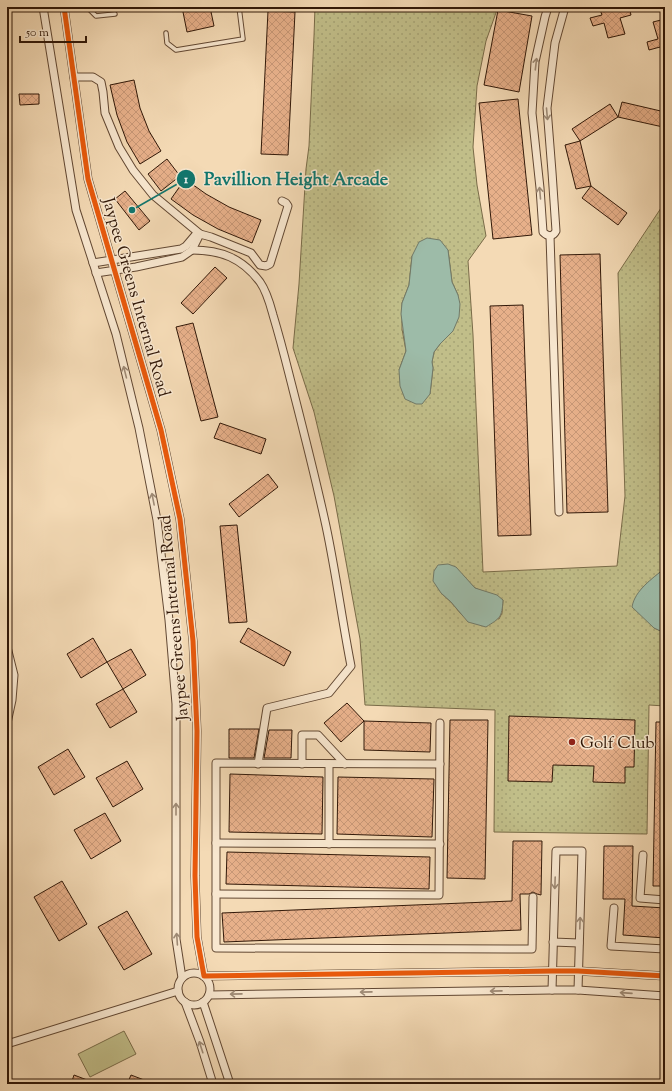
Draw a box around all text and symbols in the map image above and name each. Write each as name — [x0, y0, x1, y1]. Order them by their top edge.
scale bar — [20, 18, 86, 44]
text: 50 m — [25, 24, 49, 42]
one-way arrow — [532, 58, 539, 71]
one-way arrow — [544, 107, 551, 120]
callout: Pavillion Height Arcade — [176, 164, 396, 194]
text: Pavillion Height Arcade — [204, 168, 389, 194]
text: 1 — [183, 171, 189, 189]
one-way arrow — [537, 187, 544, 200]
street label: Jaypee Greens Internal Road — [95, 194, 175, 400]
one-way arrow — [121, 366, 128, 379]
one-way arrow — [148, 493, 156, 506]
street label: Jaypee Greens Internal Road — [154, 514, 196, 723]
place label: Golf Club — [580, 732, 655, 756]
marker: Golf Club — [567, 737, 577, 747]
one-way arrow — [172, 803, 180, 816]
one-way arrow — [551, 876, 558, 889]
one-way arrow — [576, 917, 584, 930]
one-way arrow — [173, 933, 180, 946]
one-way arrow — [490, 987, 503, 995]
one-way arrow — [360, 989, 373, 996]
one-way arrow — [230, 990, 243, 998]
one-way arrow — [620, 990, 633, 997]
one-way arrow — [197, 1040, 204, 1053]

